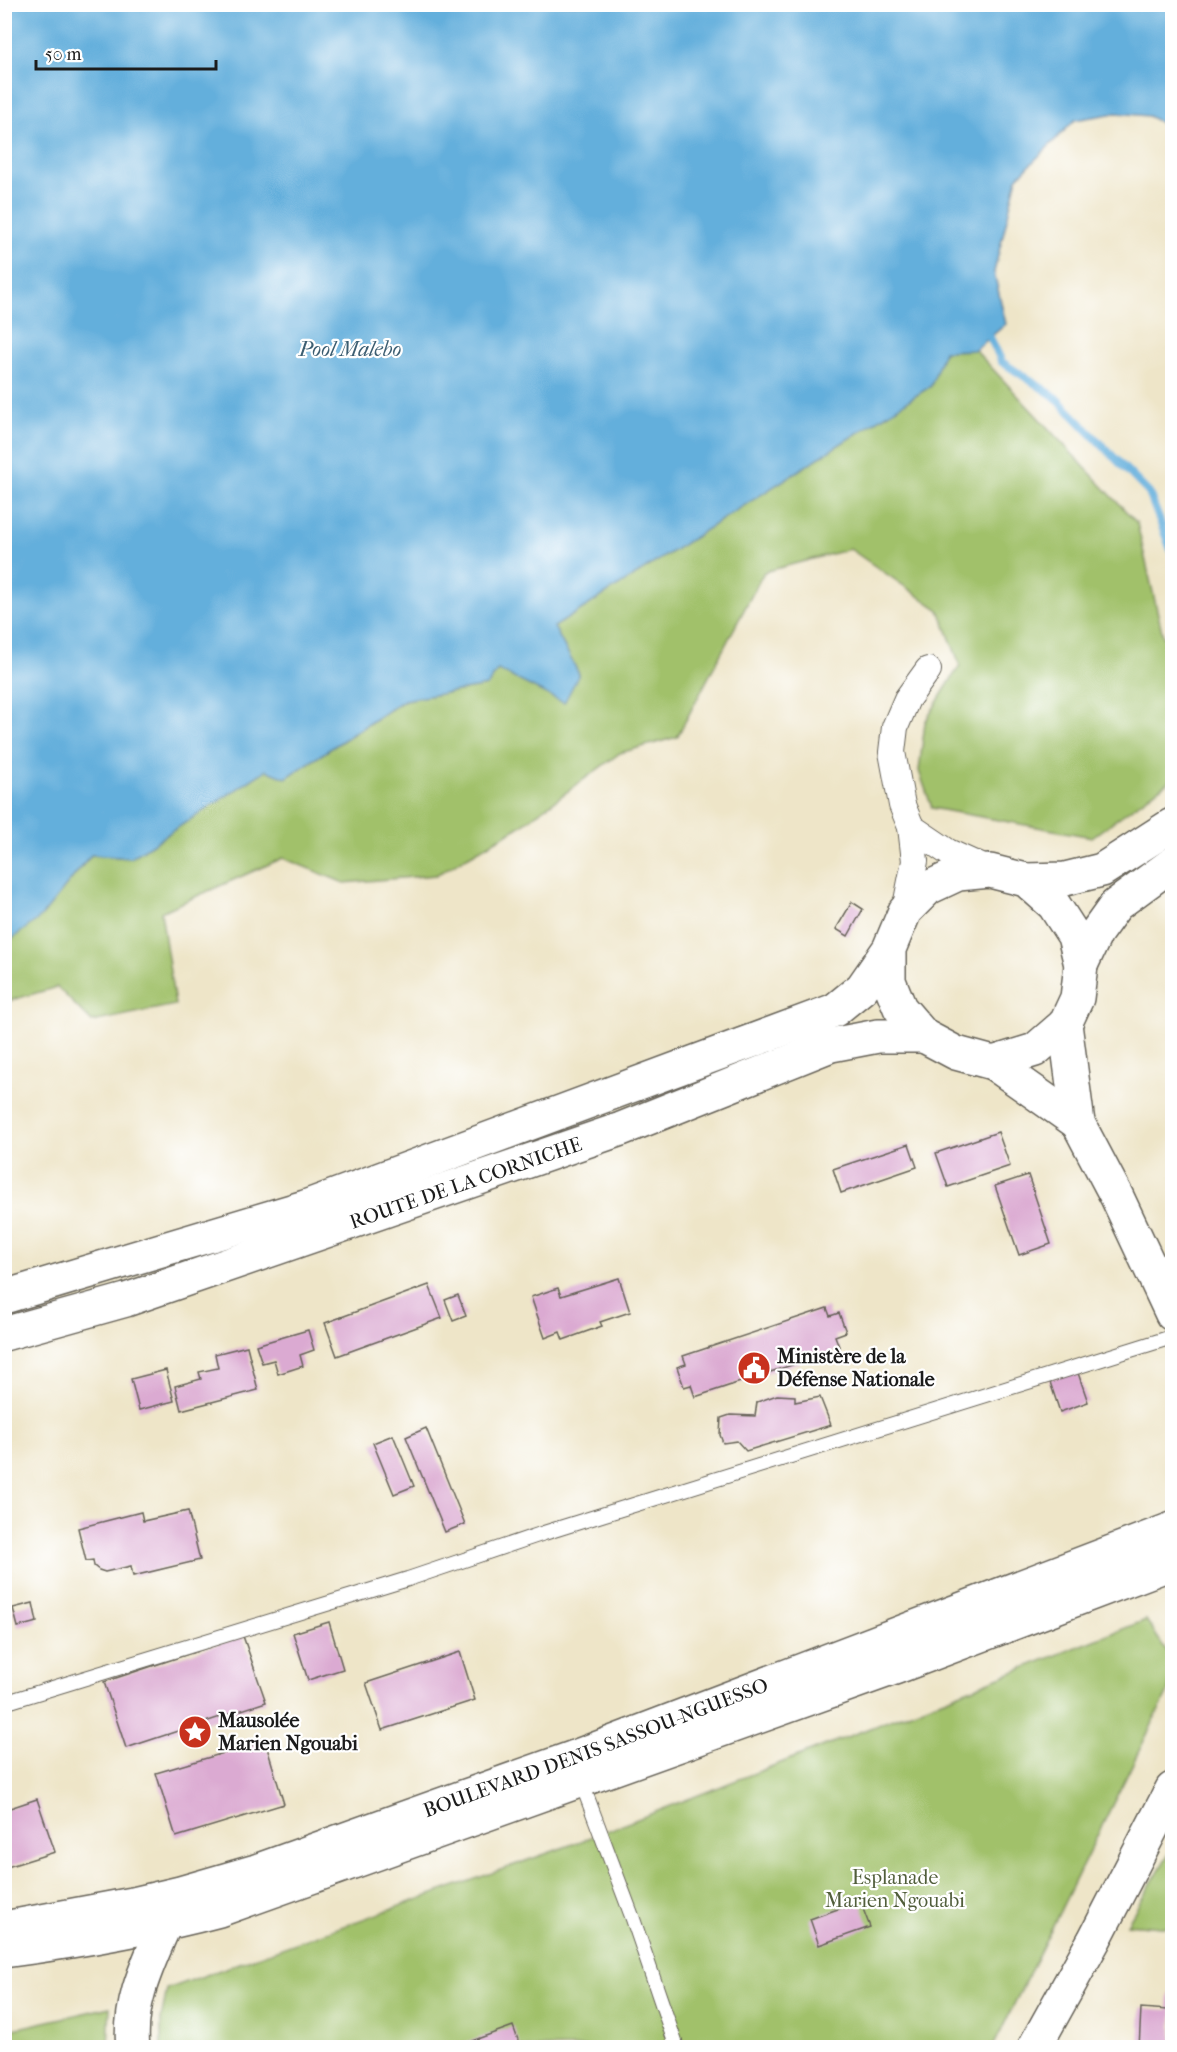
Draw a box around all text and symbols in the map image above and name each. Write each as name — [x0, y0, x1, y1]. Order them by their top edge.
scale bar — [36, 33, 216, 71]
text: 50 m — [45, 44, 82, 65]
water label: Pool Malebo — [298, 337, 401, 361]
street label: ROUTE DE LA CORNICHE — [347, 1132, 585, 1233]
place label: Ministère de la Défense Nationale — [776, 1345, 935, 1391]
public building icon: Ministère de la Défense Nationale — [736, 1350, 772, 1386]
street label: BOULEVARD DENIS SASSOU-NGUESSO — [420, 1673, 771, 1822]
place label: Mausolée Marien Ngouabi — [217, 1709, 359, 1755]
place icon: Mausolée Marien Ngouabi — [177, 1714, 213, 1750]
park label: Esplanade Marien Ngouabi — [825, 1866, 965, 1912]

